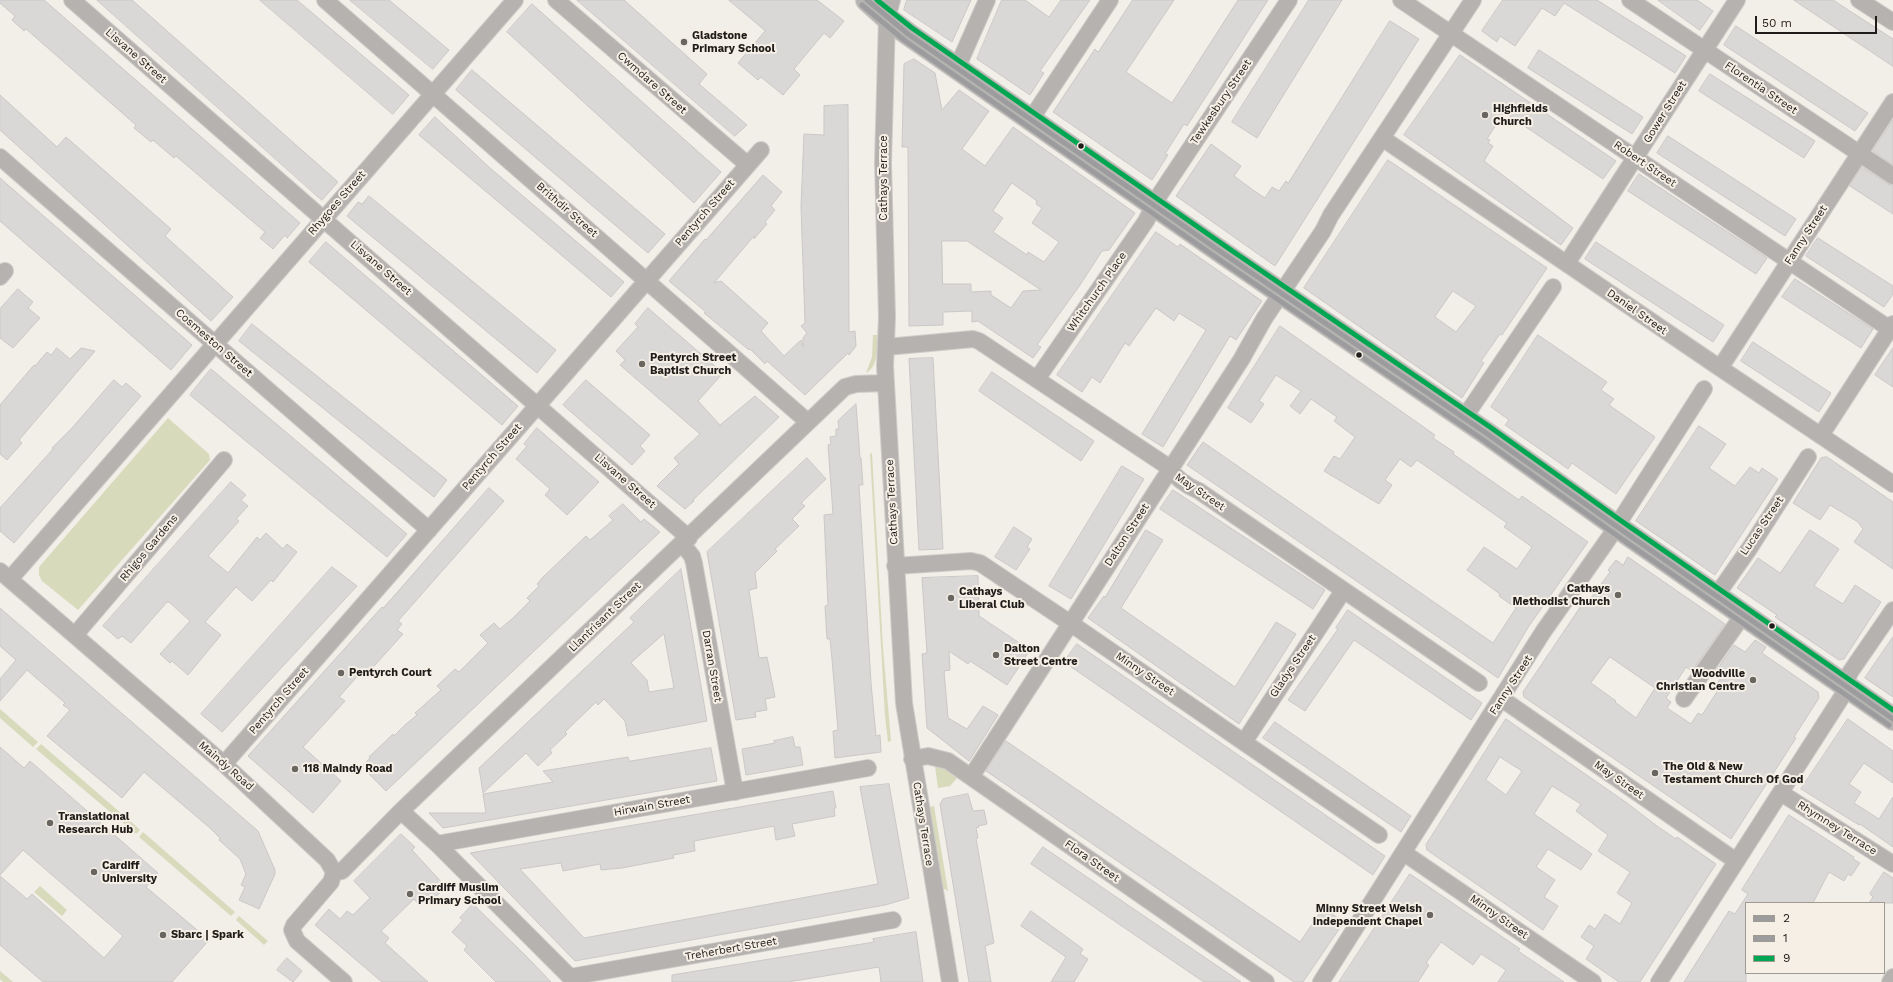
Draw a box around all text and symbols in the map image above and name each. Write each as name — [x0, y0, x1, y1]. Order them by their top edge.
scale bar — [1757, 8, 1879, 34]
text: 50 m — [1762, 16, 1792, 30]
street label: Lisvane Street — [103, 26, 169, 86]
place label: Gladstone Primary School — [692, 29, 775, 55]
marker: Gladstone Primary School — [679, 37, 689, 47]
street label: Cwmdare Street — [615, 49, 689, 117]
street label: Tewkesbury Street — [1188, 57, 1254, 147]
street label: Florentia Street — [1722, 59, 1800, 117]
street label: Gower Street — [1641, 78, 1689, 146]
place label: Highfields Church — [1493, 102, 1548, 128]
marker: Highfields Church — [1480, 110, 1490, 120]
street label: Cathays Terrace — [877, 135, 891, 221]
street label: Robert Street — [1611, 138, 1679, 190]
unlabelled marker — [1076, 141, 1086, 151]
street label: Rhygoes Street — [305, 168, 369, 238]
street label: Pentyrch Street — [672, 177, 738, 249]
street label: Brithdir Street — [534, 180, 600, 240]
street label: Fanny Street — [1782, 203, 1830, 267]
street label: Lisvane Street — [348, 238, 414, 298]
street label: Whitchurch Place — [1064, 250, 1130, 334]
street label: Daniel Street — [1604, 286, 1670, 338]
street label: Cosmeston Street — [173, 306, 255, 380]
unlabelled marker — [1354, 350, 1364, 360]
place label: Pentyrch Street Baptist Church — [650, 351, 736, 377]
marker: Pentyrch Street Baptist Church — [637, 359, 647, 369]
street label: Pentyrch Street — [459, 421, 525, 493]
street label: Lisvane Street — [592, 451, 658, 511]
street label: Cathays Terrace — [883, 459, 901, 545]
street label: May Street — [1172, 470, 1228, 514]
street label: Lucas Street — [1737, 494, 1787, 558]
street label: Dalton Street — [1102, 501, 1152, 569]
street label: Rhigos Gardens — [117, 512, 181, 584]
street label: Llantrisant Street — [566, 579, 644, 655]
place label: Cathays Methodist Church — [1513, 582, 1610, 608]
place label: Cathays Liberal Club — [959, 585, 1025, 611]
marker: Cathays Methodist Church — [1613, 590, 1623, 600]
marker: Cathays Liberal Club — [946, 593, 956, 603]
unlabelled marker — [1767, 621, 1777, 631]
street label: Darran Street — [699, 629, 725, 703]
street label: Gladys Street — [1267, 632, 1319, 700]
place label: Dalton Street Centre — [1004, 642, 1078, 668]
street label: Minny Street — [1113, 649, 1177, 699]
marker: Dalton Street Centre — [991, 650, 1001, 660]
street label: Fanny Street — [1487, 653, 1535, 717]
street label: Pentyrch Street — [246, 665, 312, 737]
place label: Pentyrch Court — [349, 666, 431, 680]
place label: Woodville Christian Centre — [1656, 667, 1745, 693]
marker: Pentyrch Court — [336, 668, 346, 678]
marker: Woodville Christian Centre — [1748, 675, 1758, 685]
street label: Maindy Road — [196, 739, 256, 793]
street label: May Street — [1592, 758, 1646, 802]
place label: The Old & New Testament Church Of God — [1663, 760, 1803, 786]
place label: 118 Maindy Road — [303, 762, 392, 776]
marker: 118 Maindy Road — [290, 764, 300, 774]
marker: The Old & New Testament Church Of God — [1650, 768, 1660, 778]
street label: Cathays Terrace — [910, 781, 936, 867]
street label: Hirwain Street — [613, 793, 691, 819]
street label: Rhymney Terrace — [1795, 798, 1879, 858]
place label: Translational Research Hub — [58, 810, 133, 836]
marker: Translational Research Hub — [45, 818, 55, 828]
street label: Flora Street — [1062, 837, 1122, 885]
place label: Cardiff University — [102, 859, 157, 885]
marker: Cardiff University — [89, 867, 99, 877]
place label: Cardiff Muslim Primary School — [418, 881, 501, 907]
marker: Cardiff Muslim Primary School — [405, 889, 415, 899]
street label: Minny Street — [1467, 892, 1531, 942]
place label: Minny Street Welsh Independent Chapel — [1313, 902, 1422, 928]
legend — [1745, 902, 1885, 974]
marker: Minny Street Welsh Independent Chapel — [1425, 910, 1435, 920]
text: 2 — [1783, 911, 1790, 925]
place label: Sbarc | Spark — [171, 928, 244, 942]
marker: Sbarc | Spark — [158, 930, 168, 940]
text: 1 — [1783, 931, 1788, 945]
street label: Treherbert Street — [684, 934, 778, 964]
text: 9 — [1783, 951, 1790, 965]

